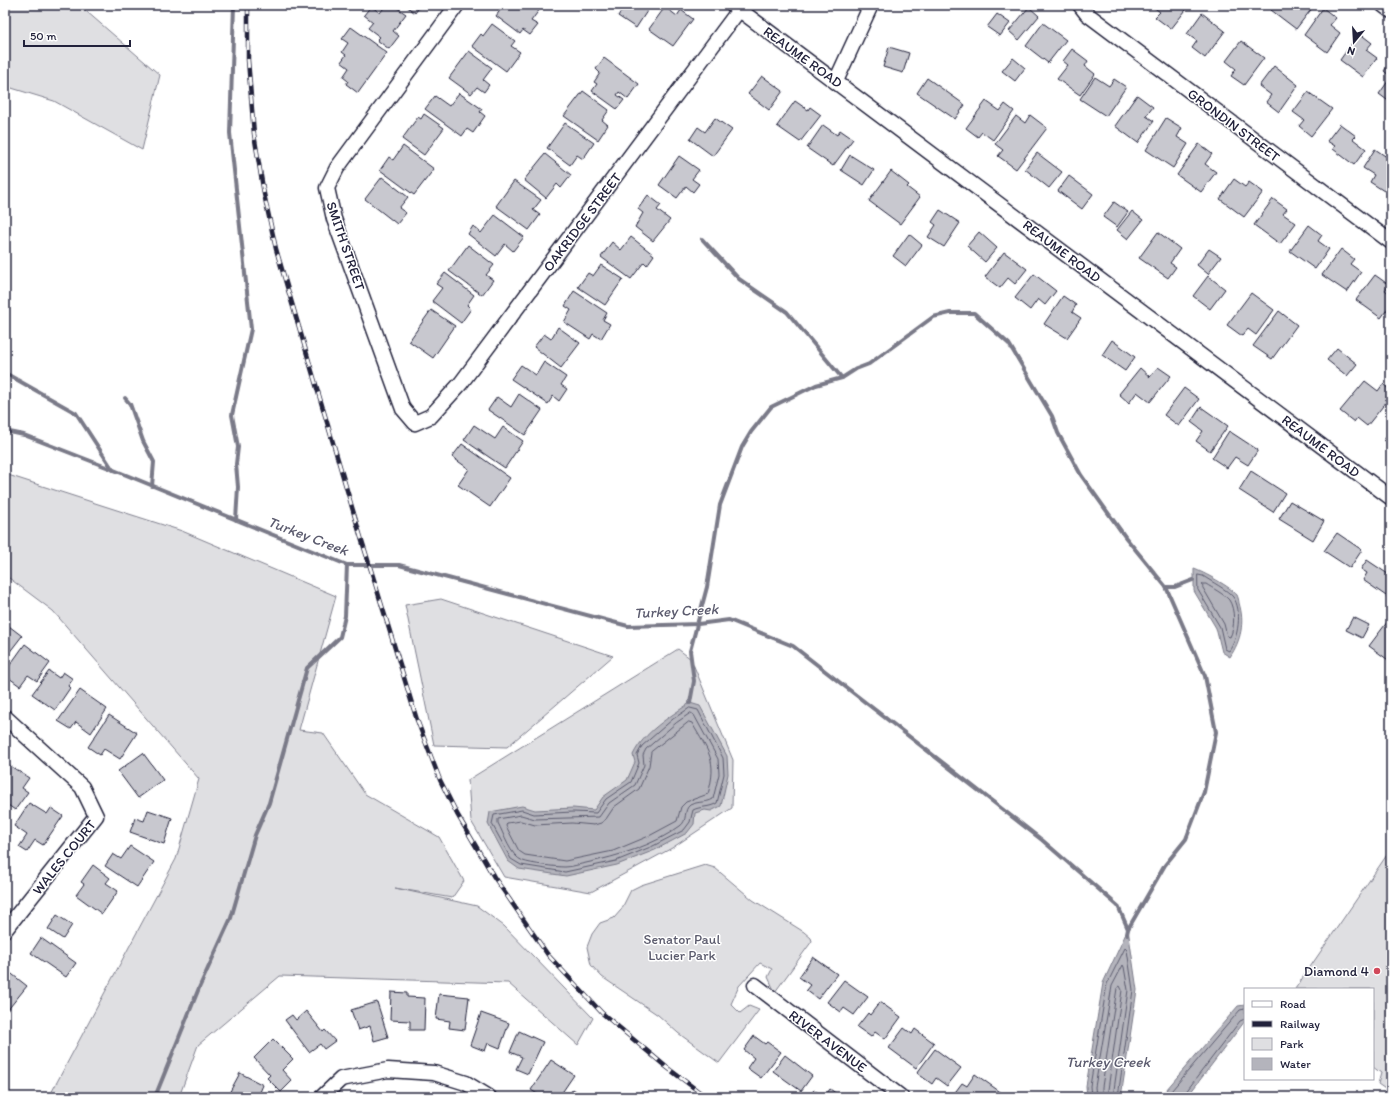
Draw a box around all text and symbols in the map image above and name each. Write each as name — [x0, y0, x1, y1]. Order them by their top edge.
scale bar — [24, 22, 130, 48]
north arrow — [1334, 22, 1374, 62]
street label: REAUME ROAD — [760, 23, 846, 92]
text: 50 m — [30, 29, 56, 43]
text: N — [1346, 44, 1357, 58]
street label: GRONDIN STREET — [1184, 85, 1283, 166]
street label: OAKRIDGE STREET — [540, 169, 625, 275]
street label: SMITH STREET — [322, 200, 369, 293]
street label: REAUME ROAD — [1019, 216, 1104, 286]
street label: REAUME ROAD — [1278, 411, 1363, 481]
water label: Turkey Creek — [265, 512, 352, 560]
water label: Turkey Creek — [633, 600, 720, 622]
street label: WALES COURT — [29, 816, 100, 898]
park label: Senator Paul Lucier Park — [644, 931, 720, 964]
place label: Diamond 4 — [1304, 963, 1370, 980]
marker: Diamond 4 — [1372, 966, 1382, 976]
legend — [1244, 988, 1374, 1080]
text: Road — [1280, 997, 1306, 1011]
street label: RIVER AVENUE — [785, 1007, 870, 1076]
text: Railway — [1280, 1017, 1320, 1031]
text: Park — [1280, 1037, 1304, 1051]
water label: Turkey Creek — [1066, 1053, 1152, 1071]
text: Water — [1280, 1057, 1311, 1071]

